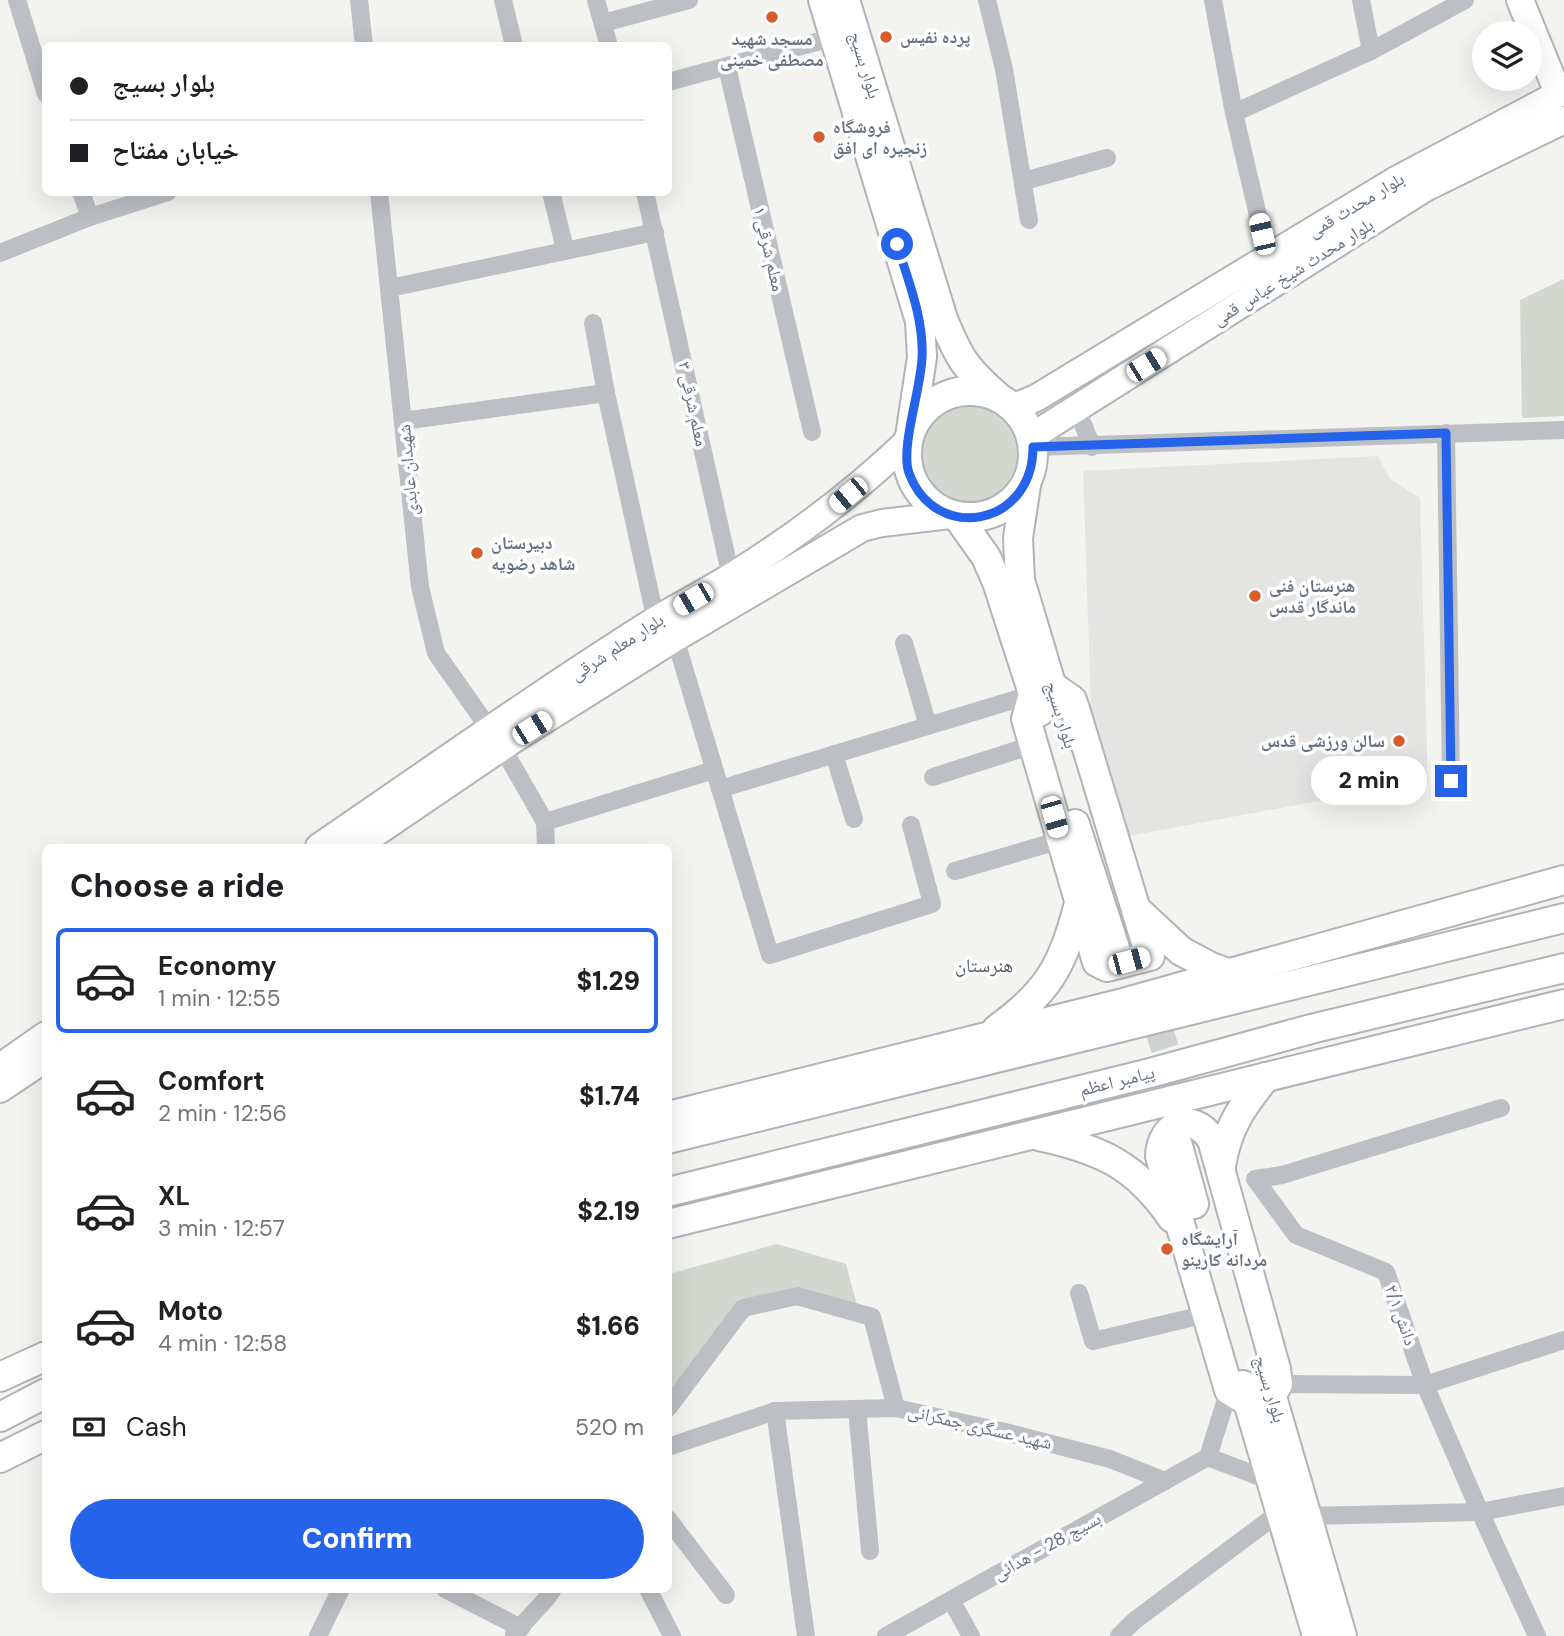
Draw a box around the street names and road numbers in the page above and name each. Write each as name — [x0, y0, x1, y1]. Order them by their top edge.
street label: بلوار بسیج — [843, 28, 887, 102]
street label: بلوار محدث قمی — [1303, 167, 1409, 243]
street label: معلم شرقی ۱ — [748, 204, 790, 294]
street label: بلوار محدث شیخ عباس قمی — [1208, 213, 1378, 331]
street label: معلم شرقی ۳ — [672, 359, 714, 449]
street label: شهیدان عابدی — [392, 423, 424, 517]
street label: بلوار معلم شرقی — [566, 608, 669, 686]
street label: بلوار بسیج — [1039, 678, 1083, 752]
street label: پیامبر اعظم — [1077, 1060, 1157, 1102]
street label: دانش ۲/۱ — [1379, 1281, 1423, 1349]
street label: بلوار بسیج — [1248, 1352, 1292, 1426]
street label: شهید عسگری جمکرانی — [906, 1399, 1054, 1455]
street label: بسیج 28 - هدائی — [989, 1506, 1105, 1586]

